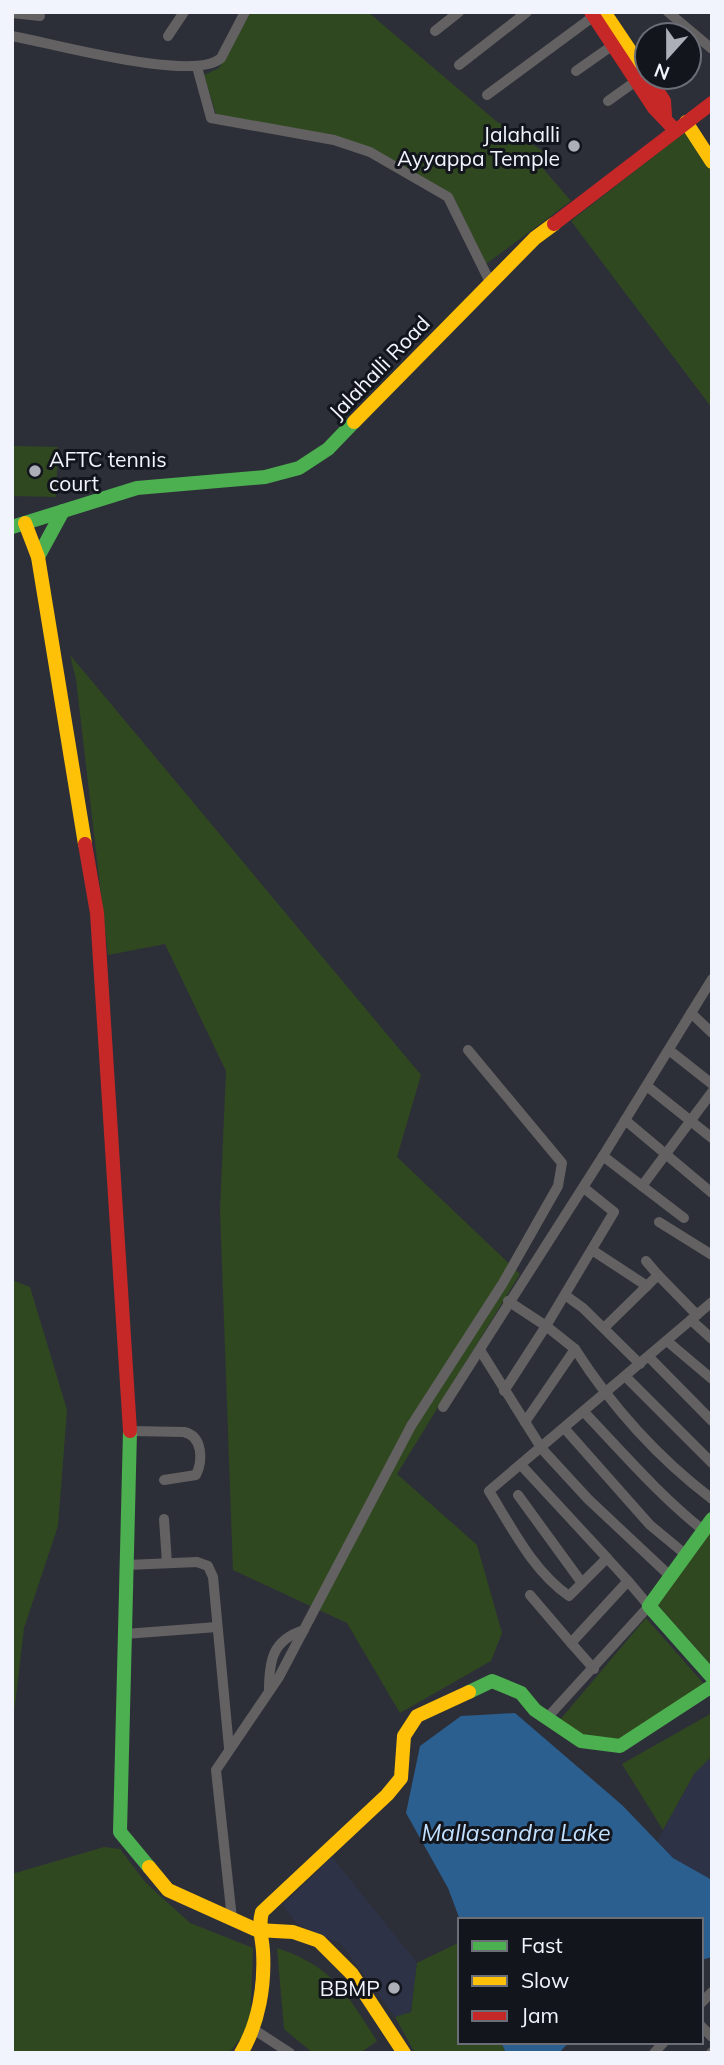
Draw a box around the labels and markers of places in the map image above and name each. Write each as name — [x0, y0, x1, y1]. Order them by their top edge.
place label: Jalahalli Ayyappa Temple — [397, 121, 560, 171]
marker: Jalahalli Ayyappa Temple — [566, 138, 582, 154]
place label: AFTC tennis court — [49, 446, 167, 496]
marker: AFTC tennis court — [27, 463, 43, 479]
place label: BBMP — [320, 1975, 380, 2001]
marker: BBMP — [386, 1980, 402, 1996]

